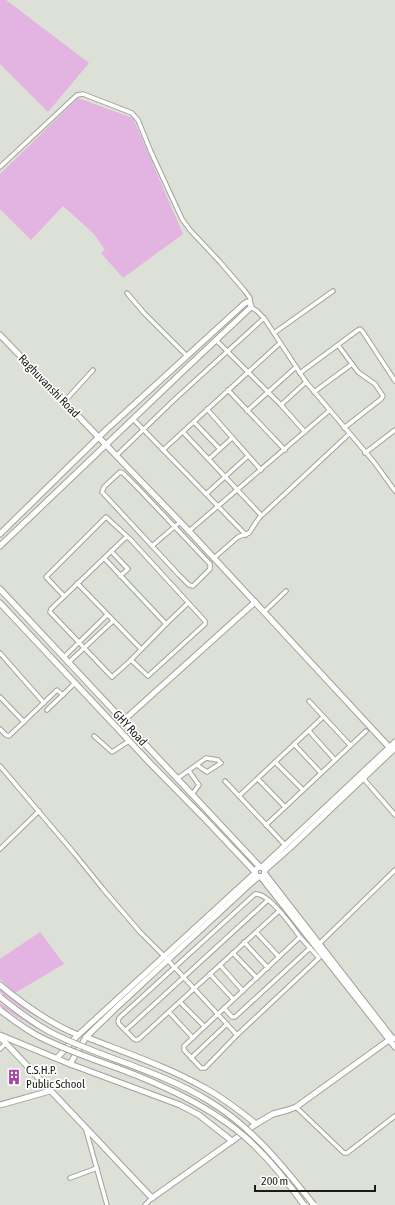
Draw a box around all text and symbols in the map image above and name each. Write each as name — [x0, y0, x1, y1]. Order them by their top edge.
street label: Raghuvanshi Road — [15, 352, 83, 420]
street label: GHY Road — [110, 707, 150, 749]
place label: C.S.H.P. Public School — [26, 1063, 86, 1091]
building icon: C.S.H.P. Public School — [5, 1068, 23, 1086]
scale bar — [255, 1167, 375, 1193]
text: 200 m — [261, 1174, 288, 1188]

